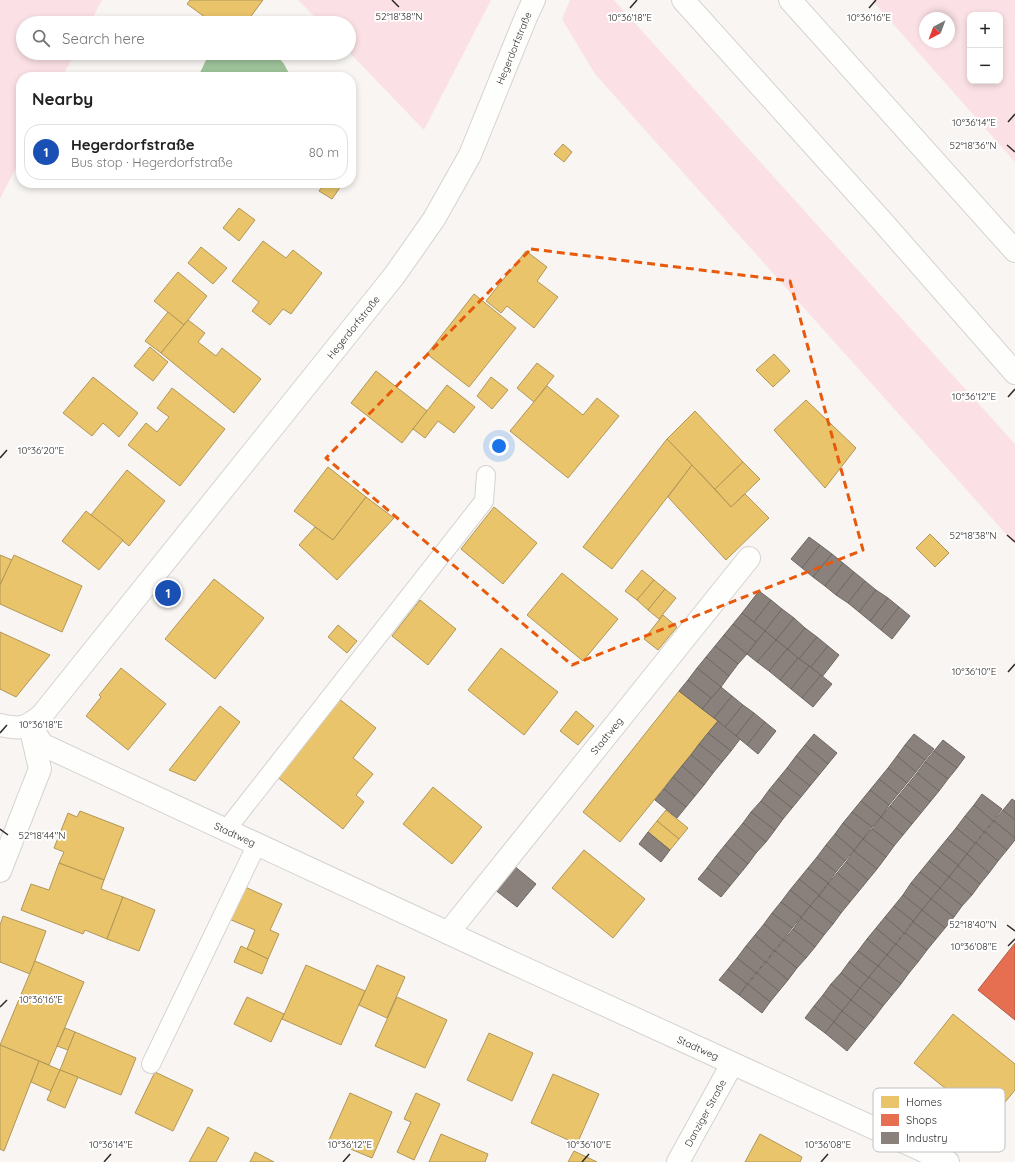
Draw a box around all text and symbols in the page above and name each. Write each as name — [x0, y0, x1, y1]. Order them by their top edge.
street label: Hegerdorfstraße — [493, 9, 534, 86]
text: 52°18'38"N — [375, 10, 423, 23]
text: 10°36'18"E — [608, 11, 652, 24]
text: 10°36'16"E — [847, 11, 891, 24]
north arrow — [919, 12, 955, 48]
map controls — [967, 12, 1003, 84]
button: + — [967, 12, 1003, 48]
search box — [16, 16, 356, 60]
icon: search — [30, 27, 52, 49]
text: Search here — [62, 29, 145, 48]
button: − — [967, 48, 1003, 84]
text: Nearby — [32, 88, 93, 109]
text: 10°36'14"E — [952, 116, 996, 129]
text: Hegerdorfstraße — [71, 135, 195, 154]
text: 52°18'36"N — [949, 139, 997, 152]
text: 1 — [43, 144, 49, 160]
text: 80 m — [309, 144, 339, 160]
text: Bus stop · Hegerdorfstraße — [71, 154, 233, 170]
street label: Hegerdorfstraße — [324, 293, 383, 361]
text: 10°36'12"E — [952, 390, 996, 403]
your location — [489, 436, 509, 456]
text: 10°36'20"E — [18, 444, 65, 457]
text: 52°18'38"N — [949, 529, 997, 542]
pin: 1 — [155, 578, 181, 608]
text: 10°36'10"E — [952, 665, 997, 678]
street label: Stadtweg — [587, 714, 625, 757]
text: 10°36'18"E — [19, 718, 63, 731]
street label: Stadtweg — [212, 819, 258, 849]
text: 52°18'44"N — [19, 829, 66, 842]
text: 52°18'40"N — [949, 918, 997, 931]
text: 10°36'08"E — [951, 940, 998, 953]
text: 10°36'16"E — [19, 993, 63, 1006]
street label: Stadtweg — [675, 1032, 721, 1063]
street label: Danziger Straße — [681, 1077, 729, 1149]
legend — [873, 1088, 1005, 1152]
text: Homes — [906, 1095, 942, 1109]
text: Shops — [906, 1113, 937, 1127]
text: Industry — [906, 1131, 948, 1145]
text: 10°36'14"E — [89, 1138, 133, 1151]
text: 10°36'12"E — [328, 1138, 372, 1151]
text: 10°36'10"E — [567, 1138, 612, 1151]
text: 10°36'08"E — [805, 1138, 852, 1151]

